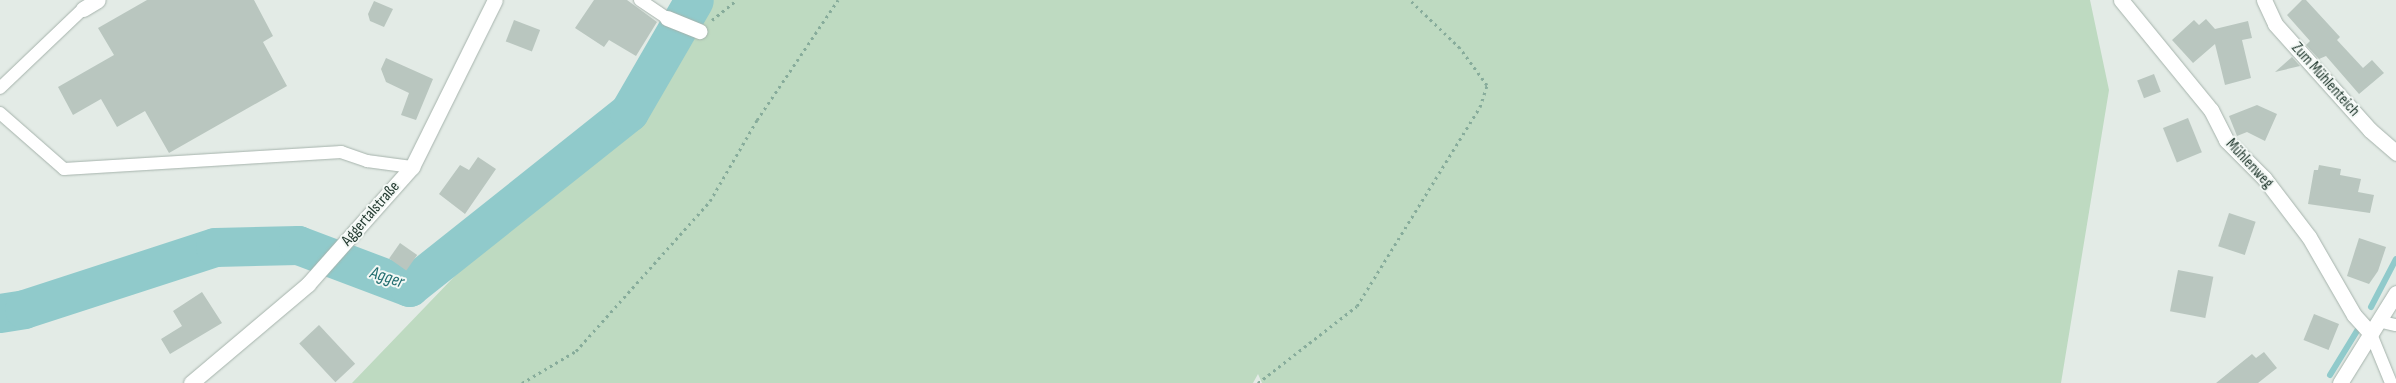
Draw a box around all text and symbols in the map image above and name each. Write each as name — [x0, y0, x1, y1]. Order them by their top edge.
street label: Zum Mühlenteich — [2287, 39, 2363, 121]
street label: Mühlenweg — [2221, 135, 2277, 193]
street label: Aggertalstraße — [338, 178, 404, 250]
water label: Agger — [367, 262, 407, 294]

